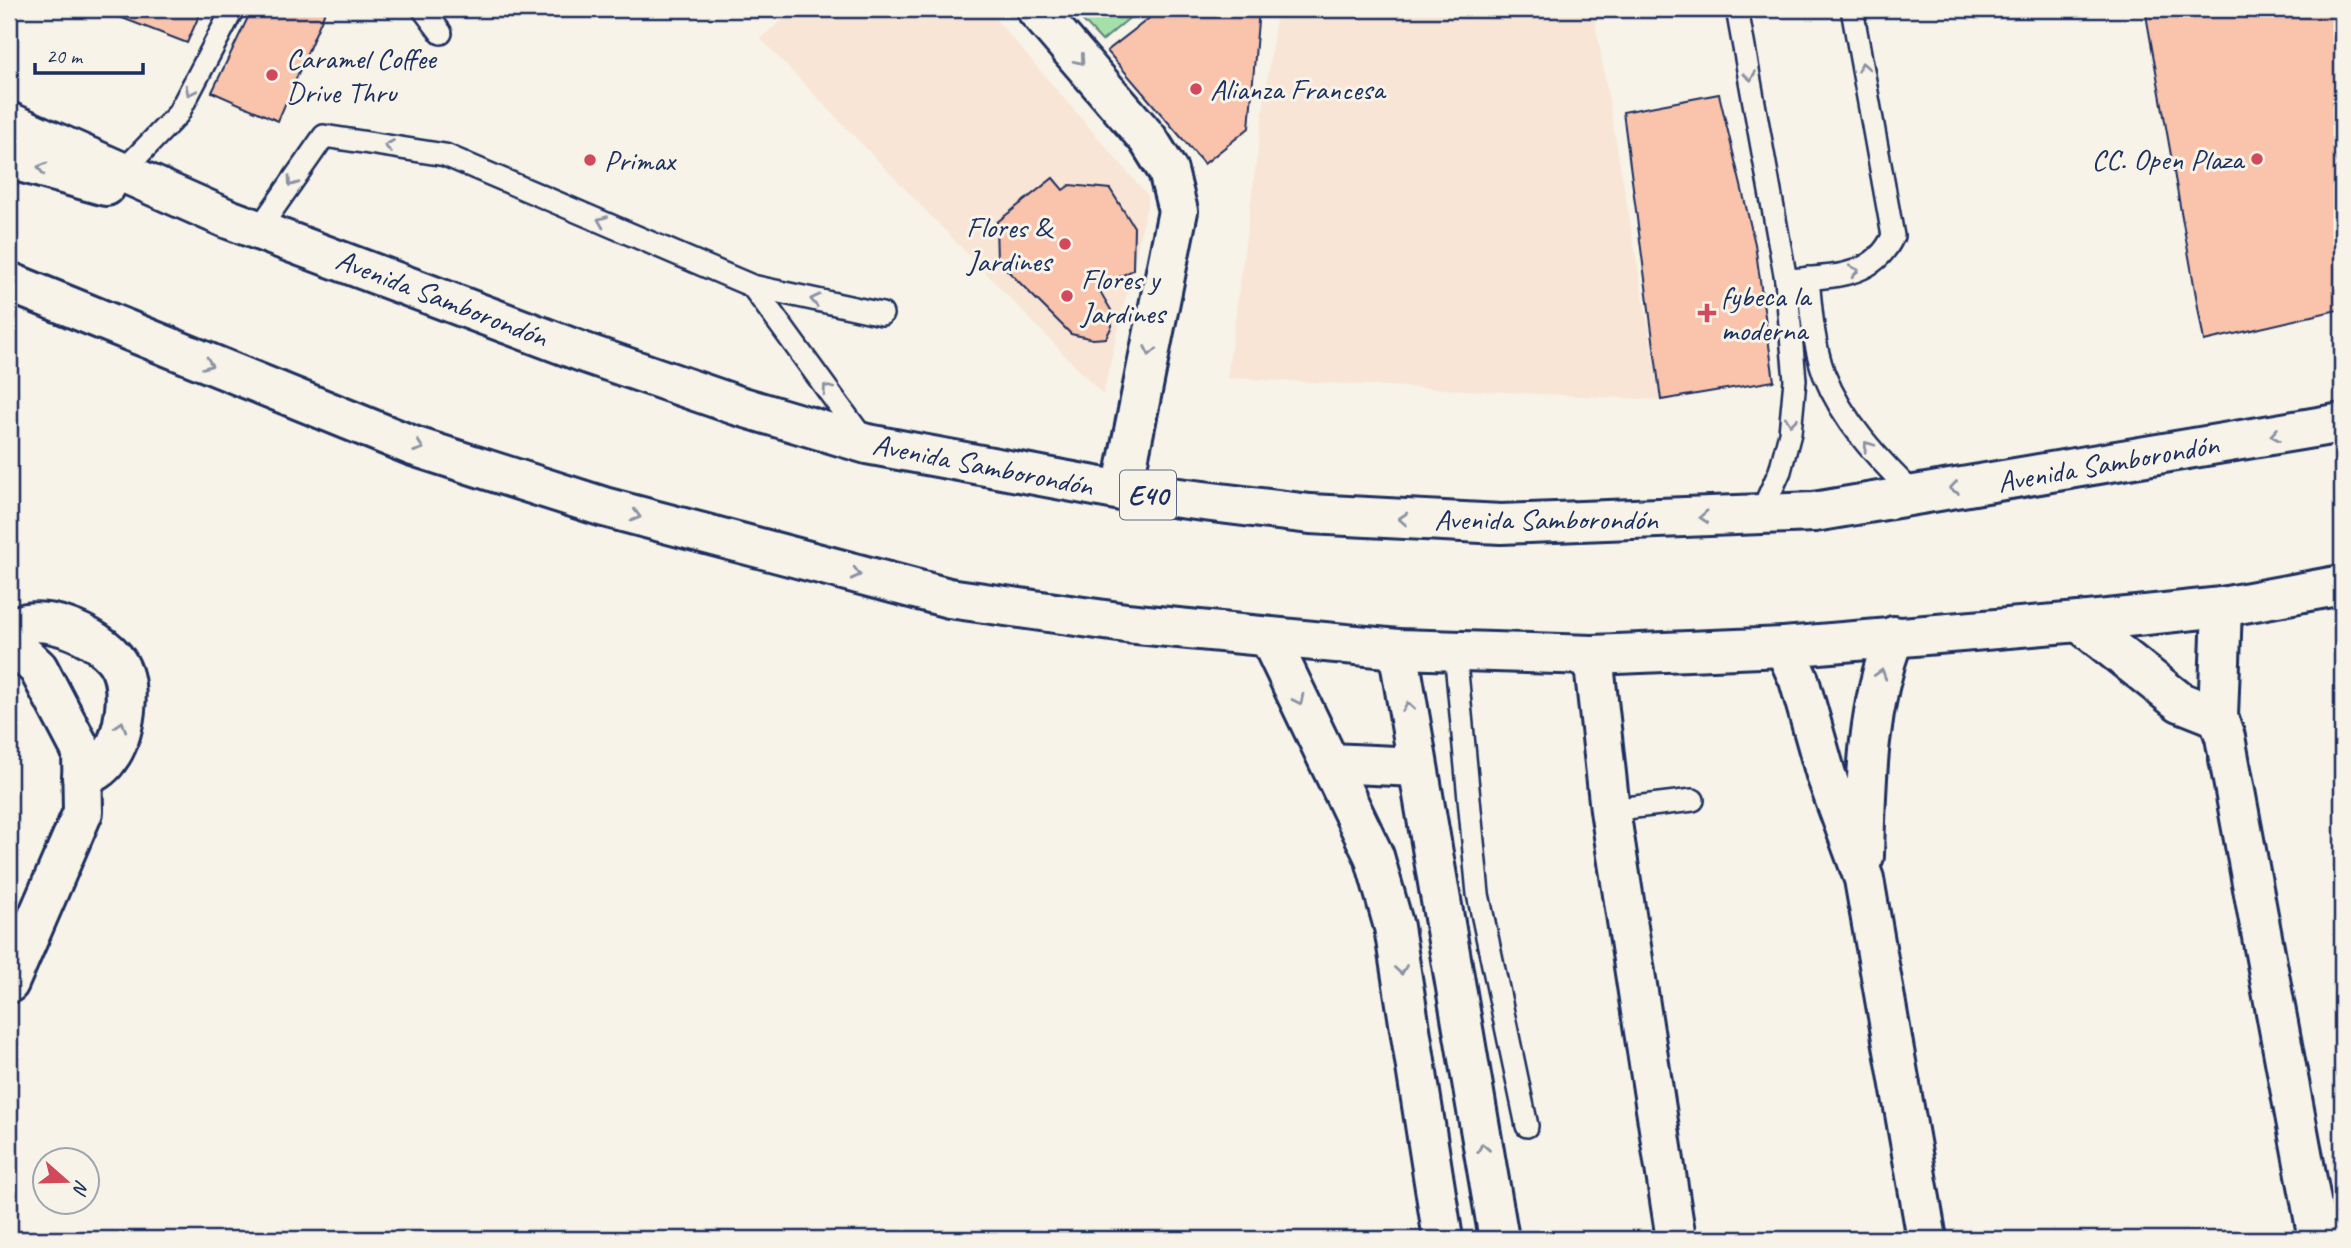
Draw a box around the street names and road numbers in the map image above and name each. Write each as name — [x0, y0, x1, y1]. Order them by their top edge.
street label: Avenida Samborondón — [331, 240, 555, 356]
street label: Avenida Samborondón — [870, 425, 1098, 505]
street label: Avenida Samborondón — [1995, 425, 2223, 501]
road number: E40 — [1120, 470, 1176, 520]
street label: Avenida Samborondón — [1434, 500, 1659, 538]

